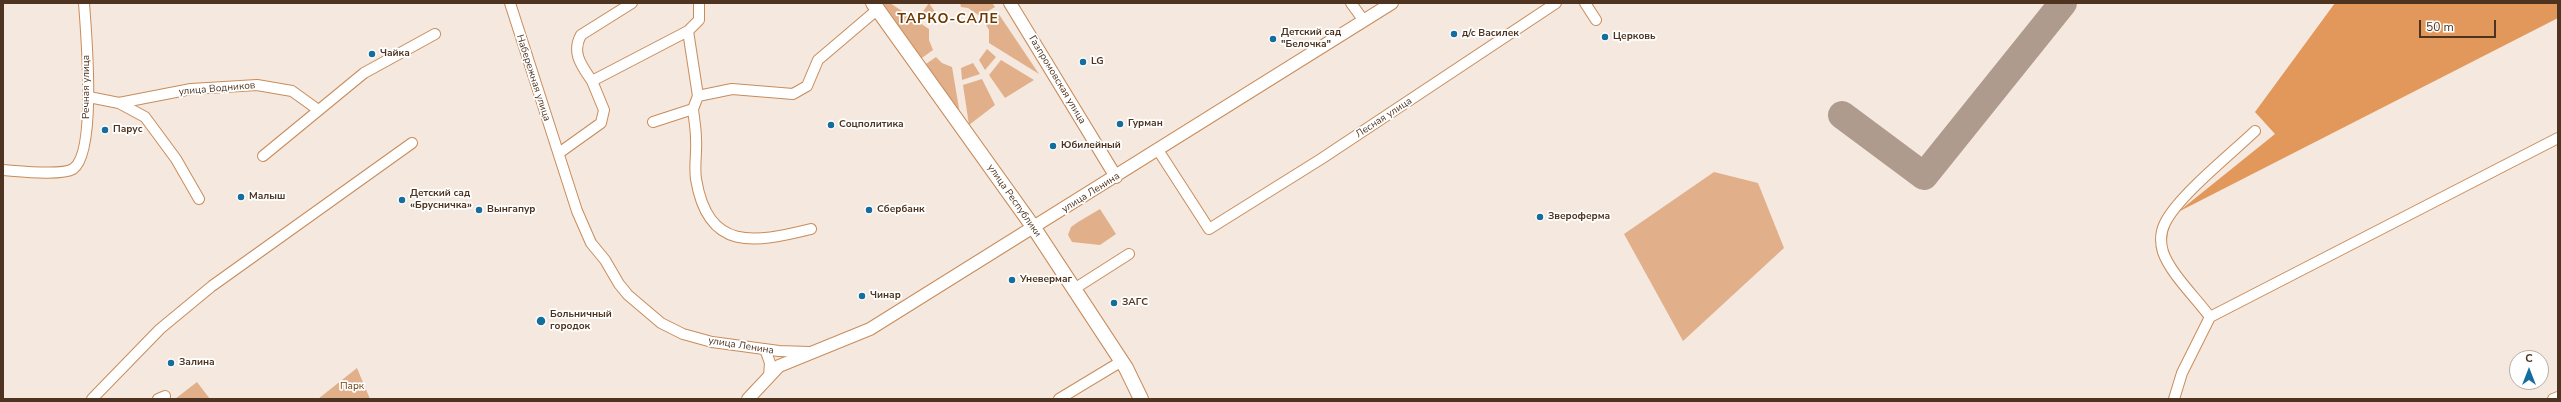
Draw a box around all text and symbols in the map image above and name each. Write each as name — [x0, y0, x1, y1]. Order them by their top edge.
district label: ТАРКО-САЛЕ — [897, 12, 999, 28]
scale bar — [2421, 12, 2498, 38]
text: 50 m — [2426, 19, 2454, 35]
place label: Детский сад "Белочка" — [1281, 27, 1341, 50]
place label: д/с Василек — [1462, 28, 1519, 40]
marker: д/с Василек — [1449, 29, 1459, 39]
place label: Церковь — [1613, 31, 1656, 43]
marker: Церковь — [1600, 32, 1610, 42]
street label: Набережная улица — [513, 33, 553, 123]
street label: Газпромовская улица — [1026, 34, 1088, 126]
marker: Детский сад "Белочка" — [1268, 34, 1278, 44]
place label: Чайка — [380, 48, 410, 60]
marker: Чайка — [367, 49, 377, 59]
street label: Речная улица — [81, 55, 93, 119]
place label: LG — [1091, 56, 1104, 68]
marker: LG — [1078, 57, 1088, 67]
street label: улица Водников — [178, 80, 256, 98]
street label: Лесная улица — [1354, 95, 1414, 141]
place label: Гурман — [1128, 118, 1163, 130]
place label: Соцполитика — [839, 119, 904, 131]
marker: Гурман — [1115, 119, 1125, 129]
marker: Соцполитика — [826, 120, 836, 130]
place label: Парус — [113, 124, 143, 136]
marker: Парус — [100, 125, 110, 135]
place label: Юбилейный — [1061, 140, 1121, 152]
marker: Юбилейный — [1048, 141, 1058, 151]
street label: улица Республики — [984, 162, 1044, 240]
street label: улица Ленина — [1060, 170, 1122, 216]
place label: Детский сад «Брусничка» — [410, 188, 472, 212]
place label: Малыш — [249, 191, 285, 203]
marker: Малыш — [236, 192, 246, 202]
marker: Детский сад «Брусничка» — [397, 195, 407, 205]
place label: Вынгапур — [487, 204, 535, 216]
place label: Сбербанк — [877, 204, 925, 216]
marker: Вынгапур — [474, 205, 484, 215]
marker: Сбербанк — [864, 205, 874, 215]
place label: Звероферма — [1548, 211, 1610, 223]
marker: Звероферма — [1535, 212, 1545, 222]
place label: Уневермаг — [1020, 274, 1072, 286]
marker: Уневермаг — [1007, 275, 1017, 285]
place label: Чинар — [870, 290, 901, 302]
marker: Чинар — [857, 291, 867, 301]
place label: ЗАГС — [1122, 297, 1148, 309]
marker: ЗАГС — [1109, 298, 1119, 308]
place label: Больничный городок — [550, 309, 612, 332]
marker: Больничный городок — [535, 315, 547, 327]
street label: улица Ленина — [707, 335, 775, 357]
north arrow — [2509, 350, 2549, 390]
text: С — [2525, 351, 2533, 366]
place label: Залина — [179, 357, 215, 369]
marker: Залина — [166, 358, 176, 368]
park label: Парк — [340, 381, 364, 393]

